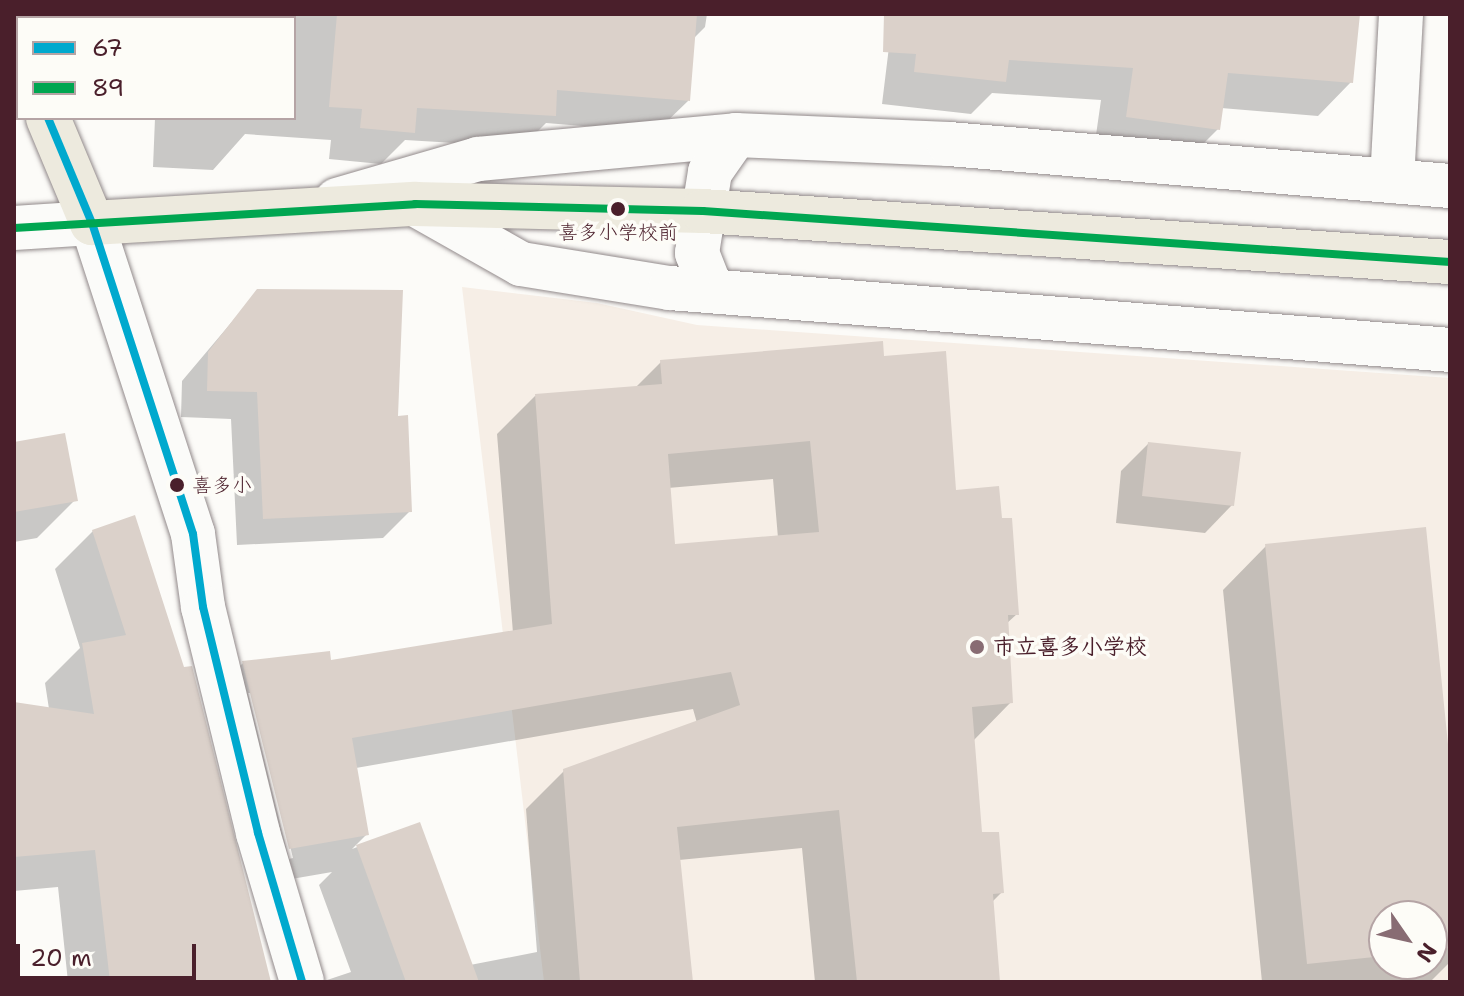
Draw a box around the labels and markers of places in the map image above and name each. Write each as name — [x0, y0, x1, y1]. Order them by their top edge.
marker: 喜多小学校前 — [610, 201, 626, 217]
place label: 喜多小学校前 — [558, 220, 678, 244]
place label: 喜多小 — [192, 473, 252, 497]
marker: 喜多小 — [169, 477, 185, 493]
place label: 市立喜多小学校 — [993, 634, 1147, 660]
marker: 市立喜多小学校 — [968, 638, 986, 656]

